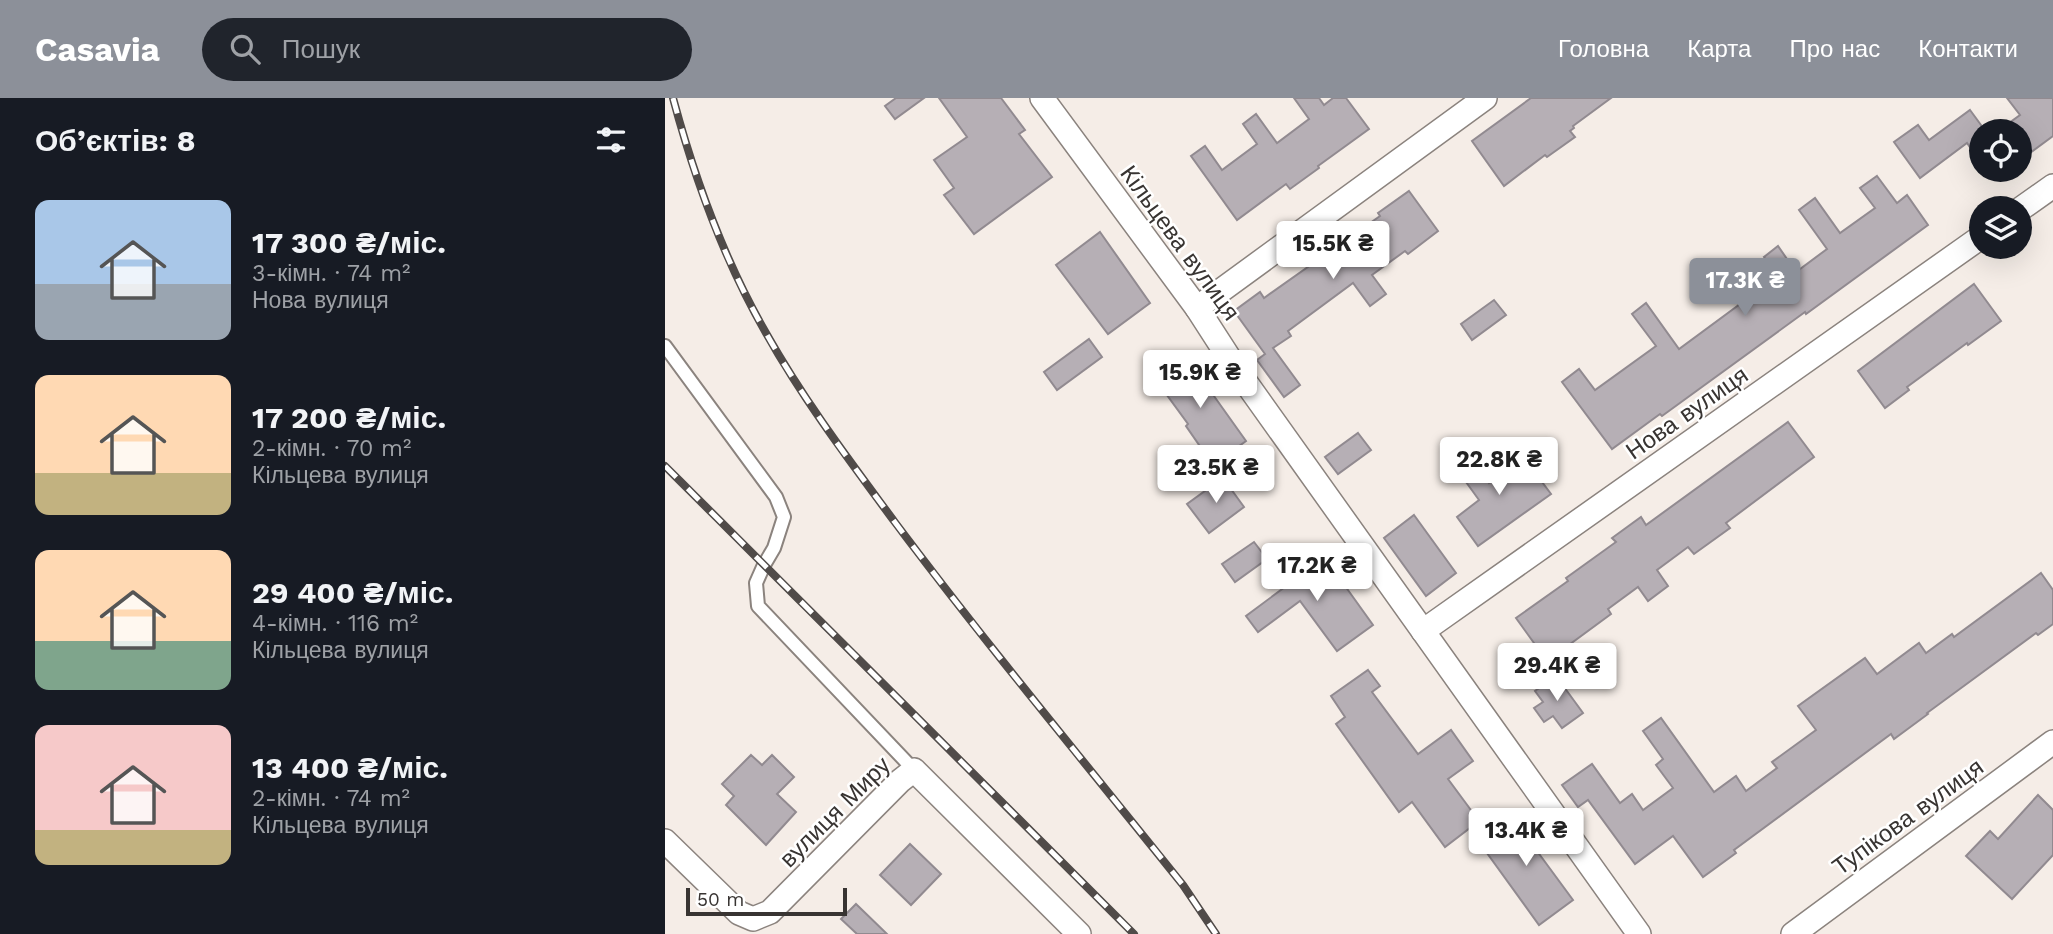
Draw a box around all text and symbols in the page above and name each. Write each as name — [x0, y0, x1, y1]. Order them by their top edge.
search box — [202, 18, 692, 81]
text: Casavia — [35, 30, 160, 69]
icon: search — [226, 30, 264, 68]
text: Пошук — [282, 34, 360, 64]
text: Головна — [1558, 35, 1649, 63]
text: Карта — [1687, 35, 1751, 63]
text: Про нас — [1789, 35, 1880, 63]
text: Контакти — [1918, 35, 2018, 63]
map controls — [1969, 119, 2032, 259]
button: locate — [1969, 119, 2032, 182]
icon: filters — [592, 121, 630, 159]
text: Об’єктів: 8 — [35, 123, 196, 158]
street label: Кільцева вулиця — [1114, 160, 1246, 326]
button: layers — [1969, 196, 2032, 259]
pin: 15.5K ₴ — [1268, 222, 1398, 281]
text: 17 300 ₴/міс. — [252, 225, 446, 260]
icon: home — [91, 228, 175, 312]
text: 15.5K ₴ — [1292, 230, 1374, 257]
pin: 17.3K ₴ — [1680, 258, 1810, 318]
text: 3-кімн. · 74 m² — [252, 260, 410, 287]
text: 17.3K ₴ — [1705, 267, 1785, 294]
text: Нова вулиця — [252, 287, 389, 314]
pin: 15.9K ₴ — [1135, 350, 1265, 410]
text: 15.9K ₴ — [1159, 359, 1241, 386]
street label: Нова вулиця — [1621, 361, 1753, 465]
text: 17 200 ₴/міс. — [252, 400, 446, 435]
icon: home — [91, 403, 175, 487]
text: 2-кімн. · 70 m² — [252, 435, 411, 462]
pin: 22.8K ₴ — [1434, 438, 1564, 497]
pin: 23.5K ₴ — [1151, 446, 1281, 505]
text: 22.8K ₴ — [1456, 446, 1542, 473]
text: 23.5K ₴ — [1173, 454, 1259, 481]
text: Кільцева вулиця — [252, 462, 429, 489]
pin: 17.2K ₴ — [1252, 544, 1382, 603]
text: 17.2K ₴ — [1277, 552, 1357, 579]
text: 29 400 ₴/міс. — [252, 575, 454, 610]
icon: home — [91, 578, 175, 662]
text: 4-кімн. · 116 m² — [252, 610, 418, 637]
text: Кільцева вулиця — [252, 637, 429, 664]
pin: 29.4K ₴ — [1492, 644, 1622, 703]
text: 29.4K ₴ — [1514, 652, 1600, 679]
text: 13 400 ₴/міс. — [252, 750, 448, 785]
street label: вулиця Миру — [774, 751, 896, 873]
icon: home — [91, 753, 175, 837]
street label: Тупікова вулиця — [1827, 753, 1989, 881]
text: 2-кімн. · 74 m² — [252, 785, 410, 812]
pin: 13.4K ₴ — [1461, 808, 1591, 868]
text: Кільцева вулиця — [252, 812, 429, 839]
text: 13.4K ₴ — [1485, 817, 1567, 844]
scale bar — [686, 885, 847, 917]
text: 50 m — [697, 888, 744, 911]

